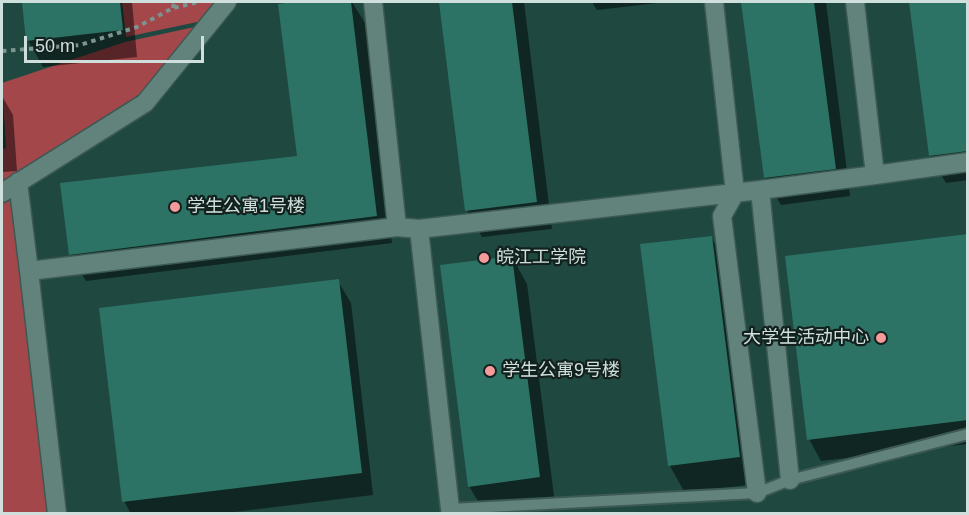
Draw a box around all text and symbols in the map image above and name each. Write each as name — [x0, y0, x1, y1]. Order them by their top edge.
scale bar — [27, 24, 207, 62]
text: 50 m — [35, 36, 75, 56]
place label: 学生公寓1号楼 — [187, 196, 305, 218]
marker: 学生公寓1号楼 — [168, 200, 182, 214]
place label: 皖江工学院 — [496, 247, 586, 269]
marker: 皖江工学院 — [477, 251, 491, 265]
place label: 大学生活动中心 — [743, 327, 869, 349]
marker: 大学生活动中心 — [874, 331, 888, 345]
place label: 学生公寓9号楼 — [502, 360, 620, 382]
marker: 学生公寓9号楼 — [483, 364, 497, 378]

